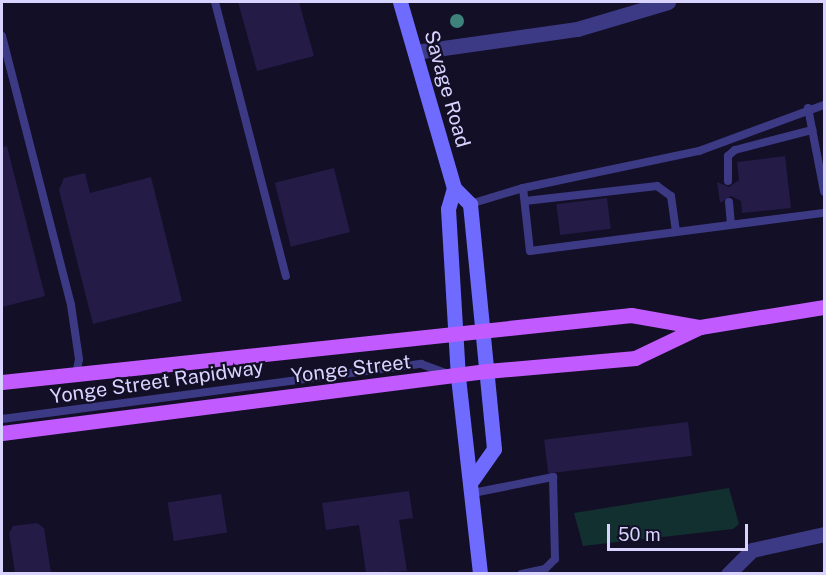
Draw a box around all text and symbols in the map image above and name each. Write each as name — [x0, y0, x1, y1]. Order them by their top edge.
street label: Savage Road — [419, 28, 475, 150]
street label: Yonge Street — [290, 350, 412, 388]
street label: Yonge Street Rapidway — [49, 355, 265, 409]
scale bar — [610, 512, 751, 550]
text: 50 m — [618, 524, 661, 545]

